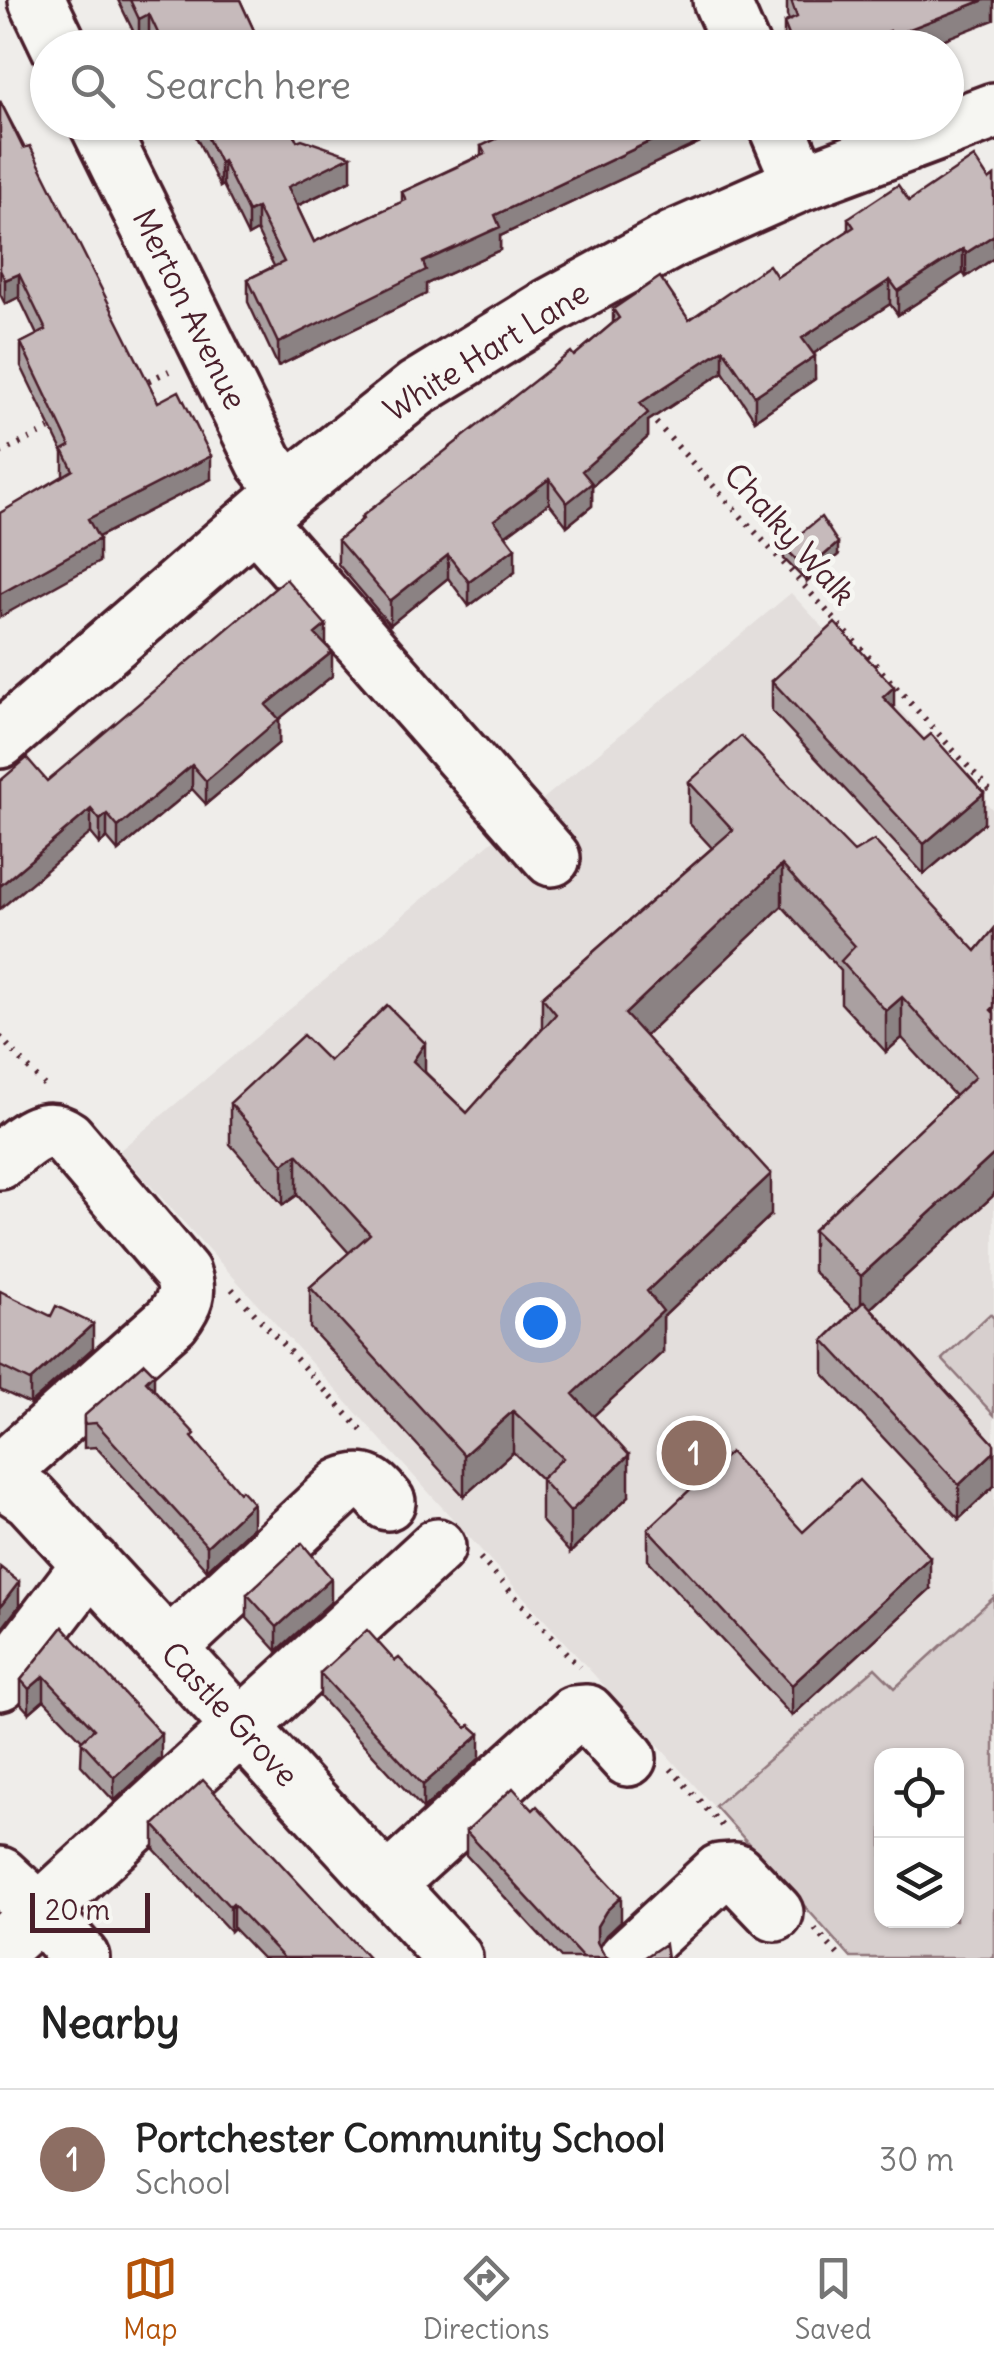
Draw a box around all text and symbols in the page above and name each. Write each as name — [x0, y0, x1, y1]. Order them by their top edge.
search box — [30, 30, 964, 140]
icon: search — [65, 58, 120, 113]
text: Search here — [145, 62, 351, 109]
street label: Merton Avenue — [124, 202, 256, 416]
street label: White Hart Lane — [376, 272, 596, 430]
street label: Chalky Walk — [716, 455, 864, 613]
your location — [515, 1297, 566, 1348]
pin: 1 — [662, 1416, 726, 1490]
street label: Castle Grove — [153, 1633, 307, 1795]
map controls — [874, 1748, 964, 1928]
button: locate — [874, 1748, 964, 1838]
button: layers — [874, 1838, 964, 1928]
scale bar — [30, 1888, 150, 1932]
text: 20 m — [45, 1892, 110, 1928]
text: Nearby — [40, 1997, 179, 2049]
text: Portchester Community School — [135, 2115, 665, 2162]
text: 1 — [66, 2139, 79, 2180]
text: 30 m — [879, 2139, 954, 2180]
text: School — [135, 2162, 231, 2203]
tab: Map — [123, 2251, 178, 2347]
tab: Directions — [423, 2251, 549, 2347]
tab: Saved — [795, 2251, 871, 2347]

